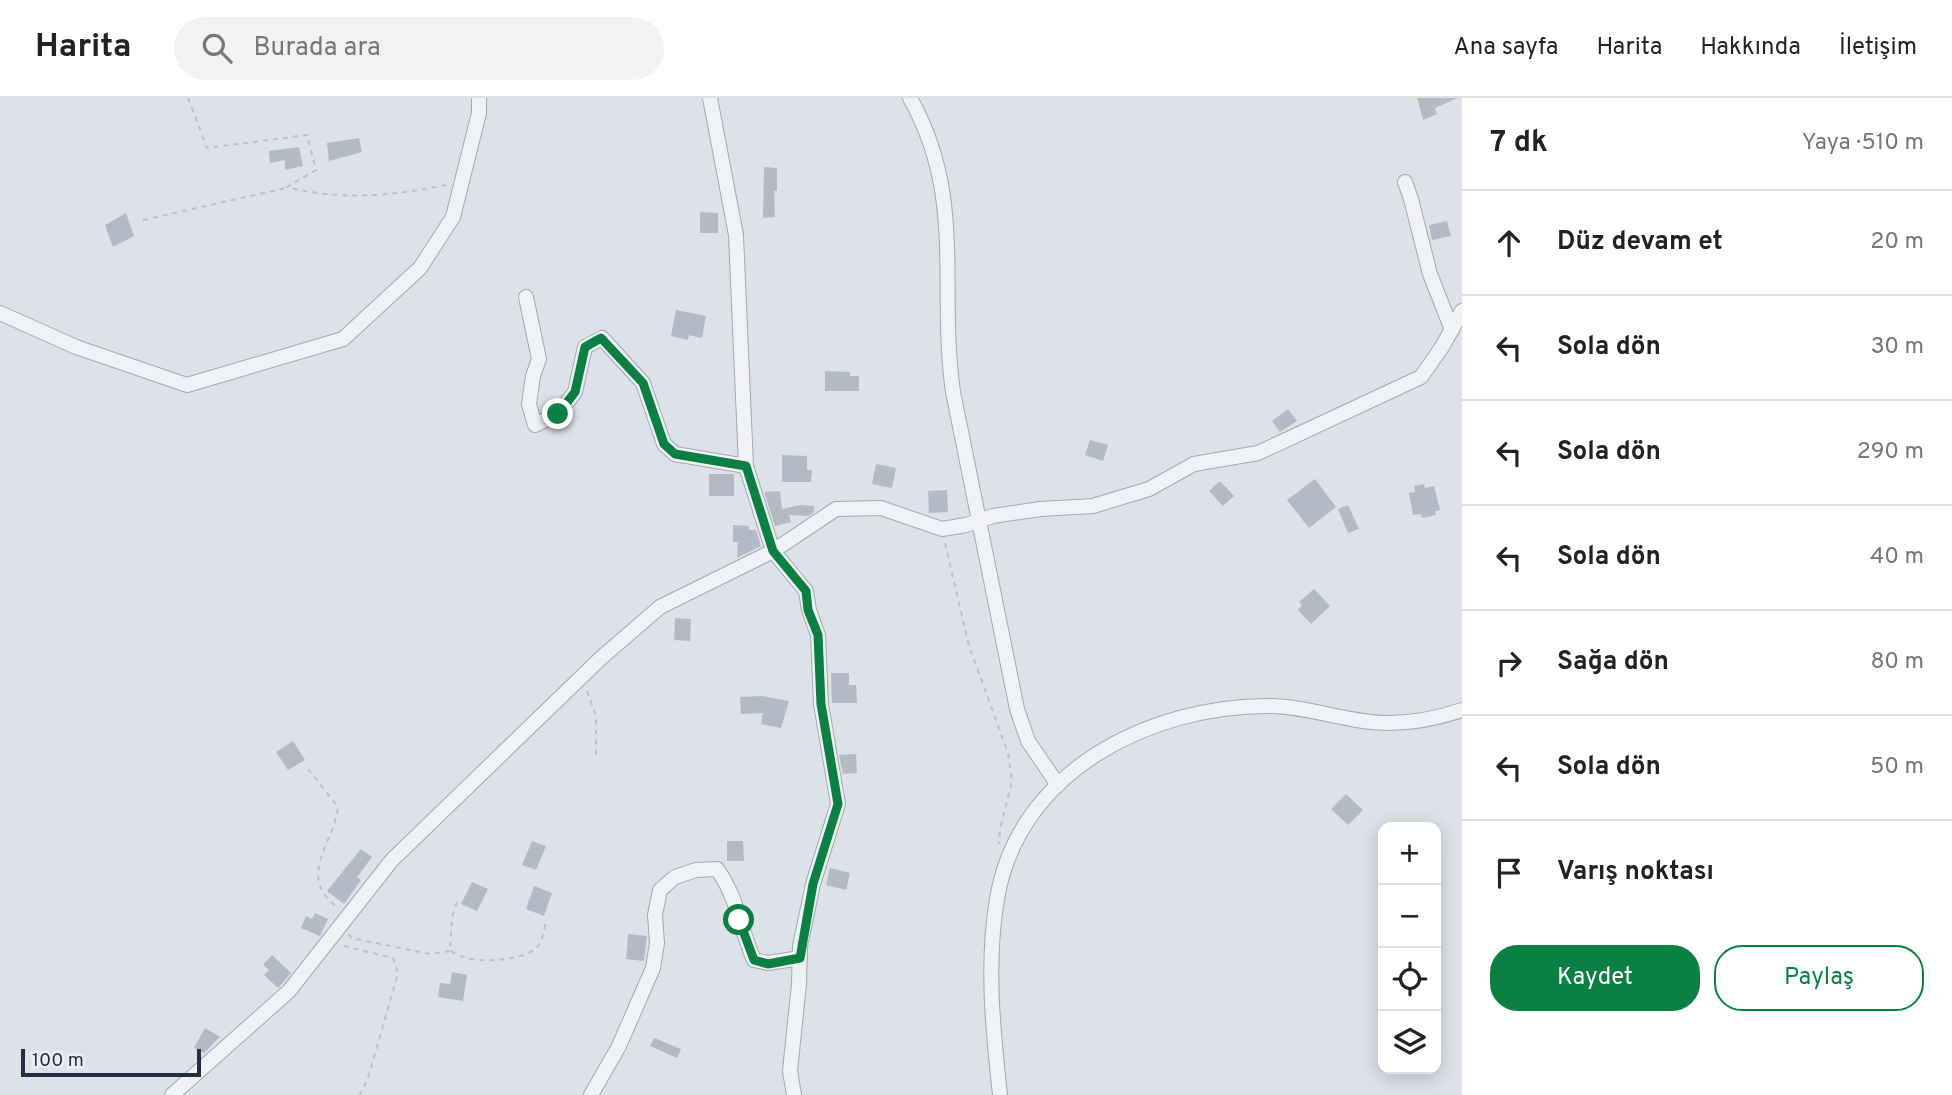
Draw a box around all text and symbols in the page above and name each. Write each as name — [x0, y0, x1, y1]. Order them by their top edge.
search box — [174, 17, 664, 80]
text: Harita — [35, 27, 132, 69]
icon: search — [198, 29, 236, 67]
text: Burada ara — [254, 32, 381, 65]
text: Ana sayfa — [1453, 33, 1558, 63]
text: Harita — [1596, 33, 1662, 63]
text: Hakkında — [1700, 33, 1801, 63]
text: İletişim — [1839, 33, 1917, 63]
text: 7 dk — [1490, 125, 1548, 162]
text: Yaya · 510 m — [1802, 129, 1924, 158]
icon: ahead — [1490, 224, 1528, 262]
text: Düz devam et — [1557, 226, 1723, 259]
text: 20 m — [1870, 228, 1924, 257]
icon: left — [1490, 329, 1528, 367]
text: Sola dön — [1557, 331, 1661, 364]
text: 30 m — [1871, 333, 1924, 362]
route end — [542, 398, 573, 429]
icon: left — [1490, 434, 1528, 472]
text: Sola dön — [1557, 436, 1661, 469]
text: 290 m — [1857, 438, 1924, 467]
icon: left — [1490, 539, 1528, 577]
text: Sola dön — [1557, 541, 1661, 574]
text: 40 m — [1870, 543, 1924, 572]
icon: right — [1490, 644, 1528, 682]
text: Sağa dön — [1557, 646, 1669, 679]
text: 80 m — [1871, 648, 1924, 677]
icon: left — [1490, 749, 1528, 787]
text: Sola dön — [1557, 751, 1661, 784]
text: 50 m — [1870, 753, 1924, 782]
map controls — [1378, 822, 1441, 1074]
button: + — [1378, 822, 1441, 885]
icon: arrive — [1490, 854, 1528, 892]
text: Varış noktası — [1557, 856, 1714, 889]
button: − — [1378, 885, 1441, 948]
route start — [723, 904, 754, 935]
button: Kaydet — [1490, 945, 1700, 1011]
button: Paylaş — [1714, 945, 1924, 1011]
button: locate — [1378, 948, 1441, 1011]
button: layers — [1378, 1011, 1441, 1074]
scale bar — [21, 1046, 201, 1078]
text: 100 m — [32, 1049, 84, 1073]

